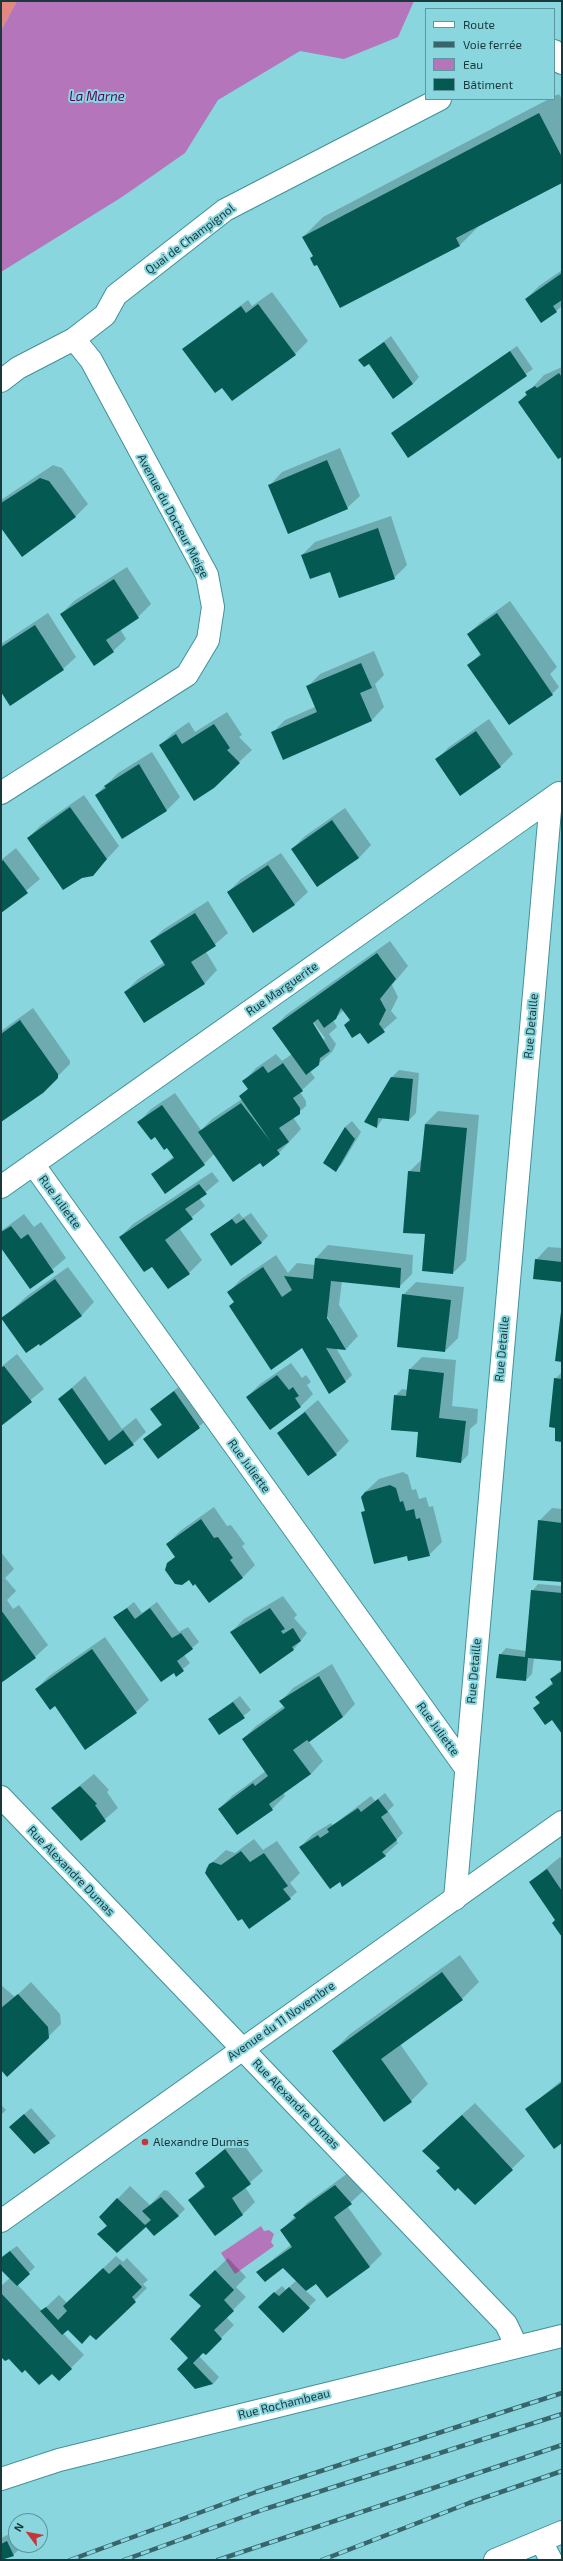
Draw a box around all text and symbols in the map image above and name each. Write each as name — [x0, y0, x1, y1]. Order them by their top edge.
legend — [425, 8, 555, 100]
text: Route — [463, 17, 495, 31]
text: Voie ferrée — [463, 37, 522, 51]
text: Eau — [463, 57, 483, 71]
text: Bâtiment — [463, 77, 513, 91]
water label: La Marne — [69, 89, 125, 105]
street label: Quai de Champignol — [143, 201, 237, 277]
street label: Avenue du Docteur Meige — [134, 452, 212, 580]
street label: Rue Marguerite — [243, 959, 321, 1019]
street label: Rue Detaille — [521, 993, 541, 1059]
street label: Rue Juliette — [36, 1172, 84, 1232]
street label: Rue Detaille — [492, 1316, 512, 1382]
street label: Rue Juliette — [225, 1436, 273, 1496]
street label: Rue Detaille — [464, 1638, 484, 1704]
street label: Rue Juliette — [414, 1699, 462, 1759]
street label: Rue Alexandre Dumas — [24, 1823, 118, 1919]
street label: Avenue du 11 Novembre — [224, 1978, 338, 2064]
street label: Rue Alexandre Dumas — [249, 2056, 343, 2152]
place label: Alexandre Dumas — [153, 2135, 249, 2149]
marker: Alexandre Dumas — [140, 2137, 150, 2147]
street label: Rue Rochambeau — [237, 2386, 331, 2422]
north arrow — [8, 2513, 48, 2553]
text: N — [11, 2520, 26, 2534]

